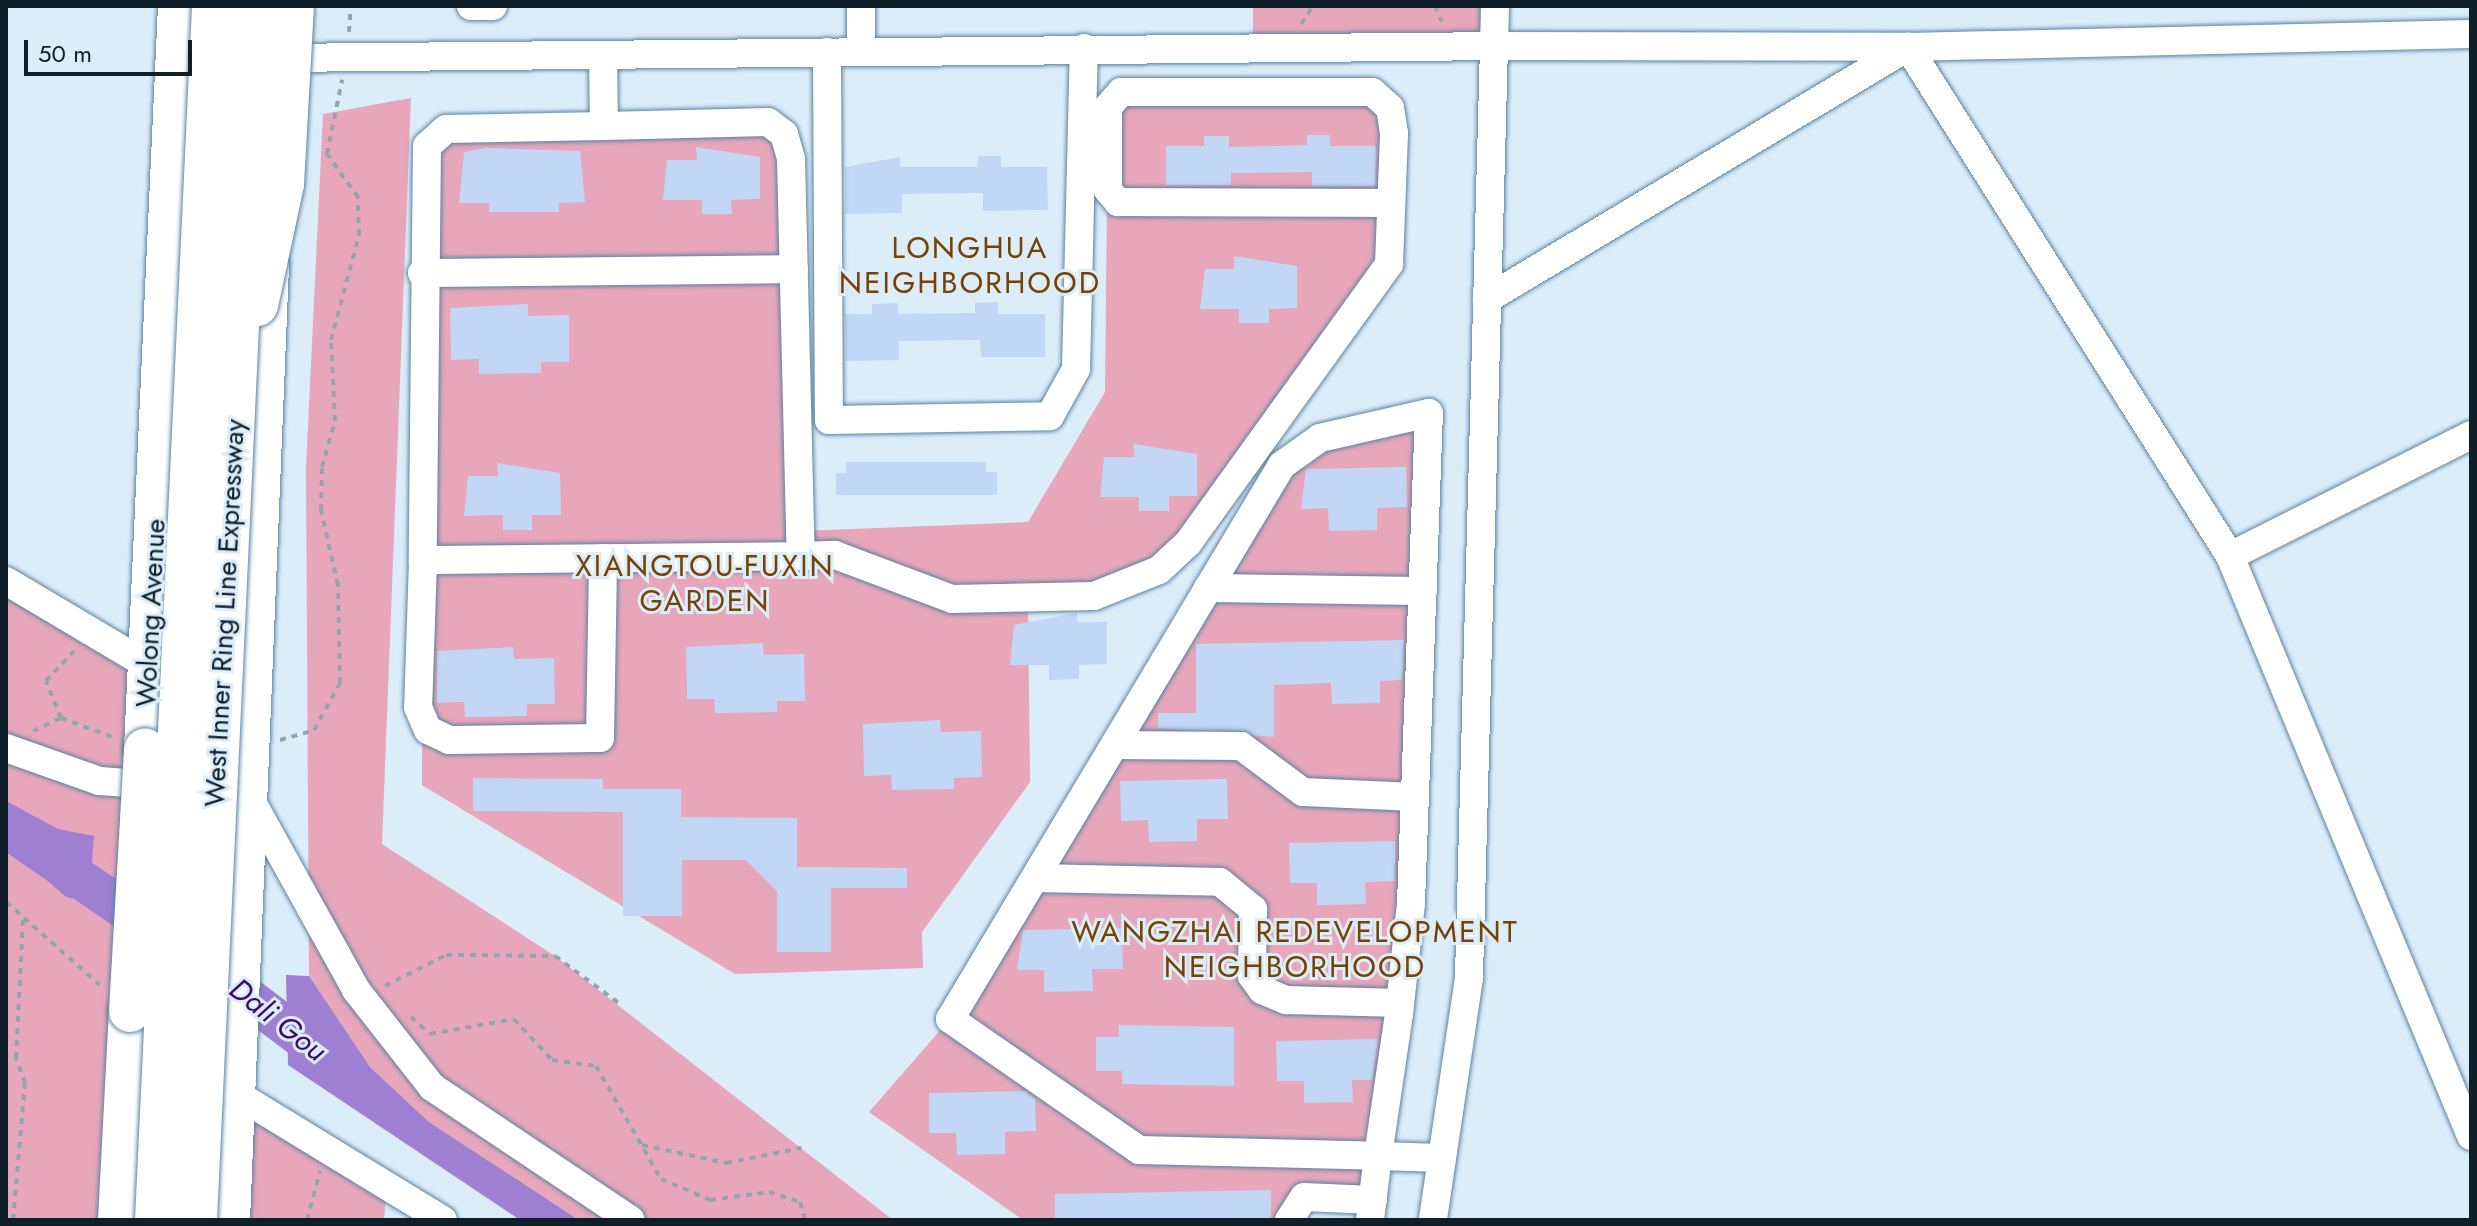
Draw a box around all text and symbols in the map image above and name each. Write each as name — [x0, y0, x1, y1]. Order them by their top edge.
scale bar — [28, 24, 196, 74]
text: 50 m — [38, 36, 92, 71]
district label: LONGHUA NEIGHBORHOOD — [839, 230, 1101, 300]
street label: West Inner Ring Line Expressway — [198, 418, 252, 808]
street label: Wolong Avenue — [129, 518, 173, 708]
district label: XIANGTOU-FUXIN GARDEN — [575, 548, 835, 618]
district label: WANGZHAI REDEVELOPMENT NEIGHBORHOOD — [1071, 914, 1519, 984]
water label: Dali Gou — [222, 971, 334, 1069]

